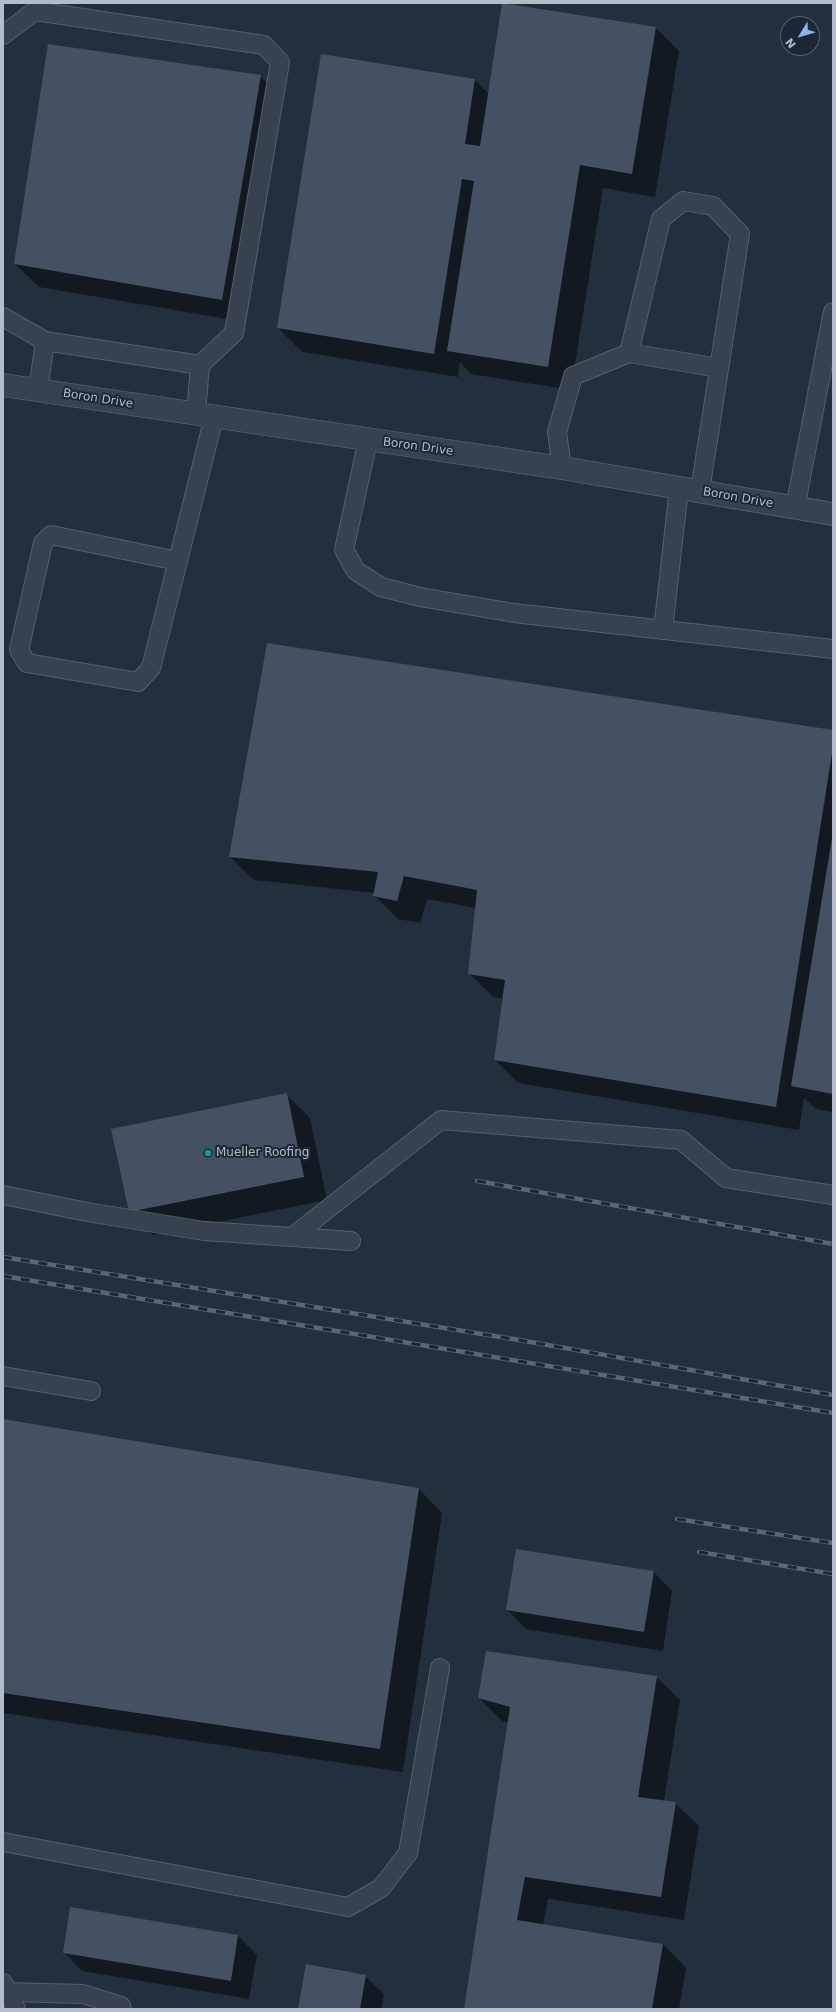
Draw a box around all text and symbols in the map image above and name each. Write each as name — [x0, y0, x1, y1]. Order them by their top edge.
north arrow — [780, 16, 820, 56]
text: N — [783, 35, 799, 51]
street label: Boron Drive — [62, 386, 134, 412]
street label: Boron Drive — [382, 435, 454, 459]
street label: Boron Drive — [702, 485, 774, 511]
place label: Mueller Roofing — [216, 1146, 309, 1160]
marker: Mueller Roofing — [203, 1148, 213, 1158]

